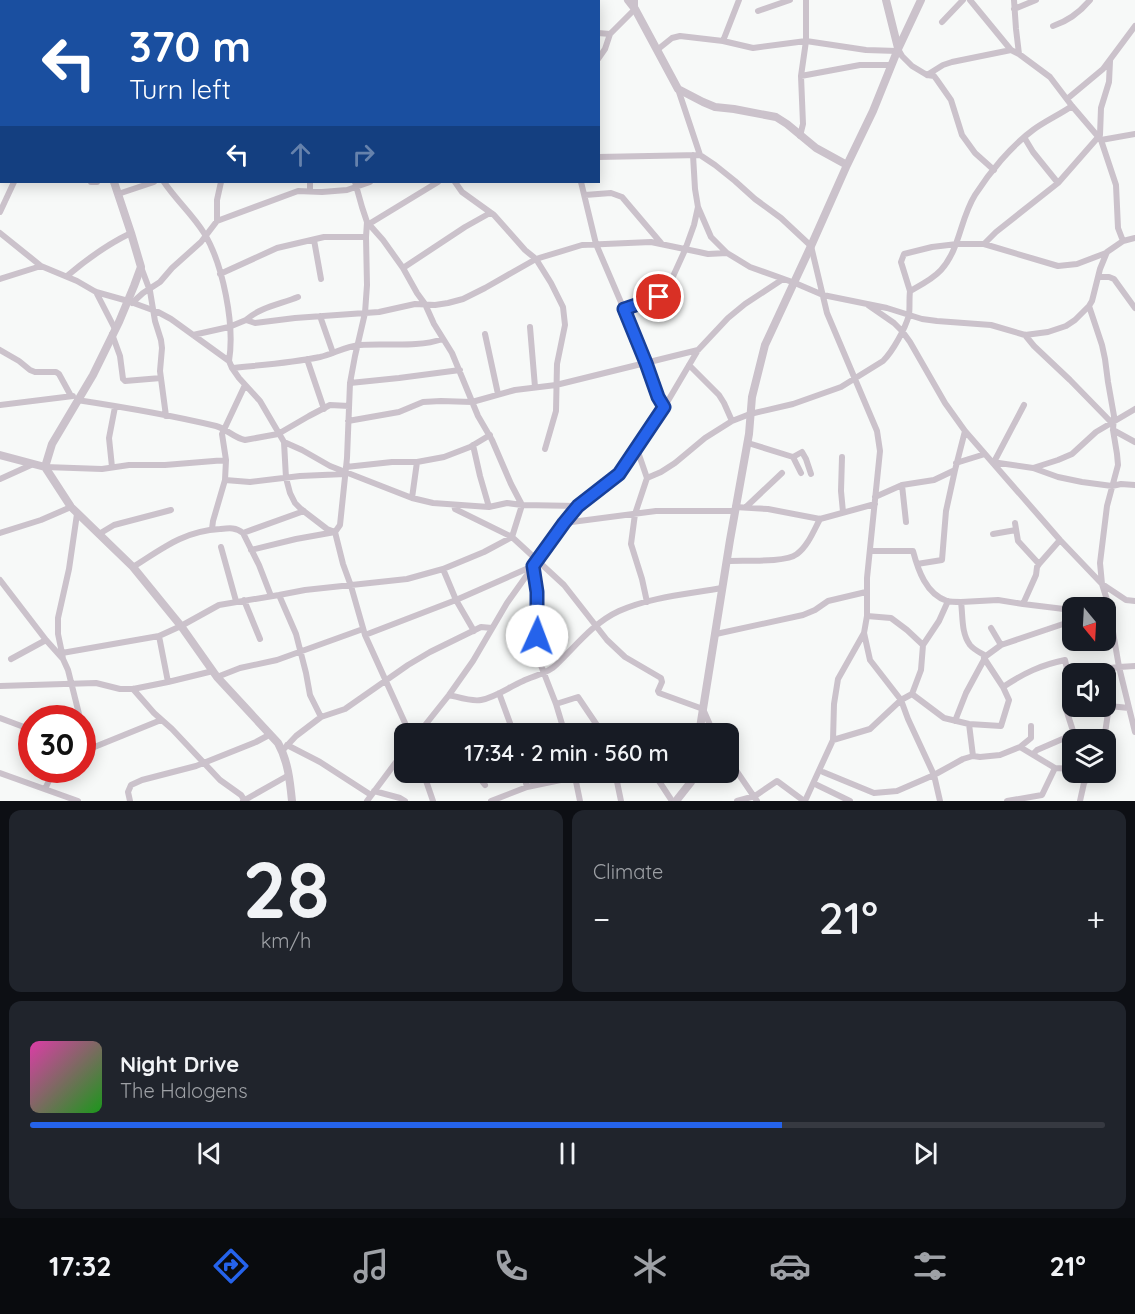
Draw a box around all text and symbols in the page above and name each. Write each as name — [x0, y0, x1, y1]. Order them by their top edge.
text: 370 m — [129, 20, 251, 73]
icon: left — [30, 24, 108, 102]
text: Turn left — [129, 72, 231, 106]
icon: left — [221, 138, 254, 171]
icon: ahead — [284, 138, 317, 171]
icon: right — [347, 138, 380, 171]
pin — [633, 271, 684, 322]
icon: arrive — [642, 280, 675, 313]
north arrow — [1062, 597, 1116, 651]
map controls — [1062, 597, 1116, 783]
position arrow — [505, 604, 569, 668]
button: sound — [1062, 663, 1116, 717]
speed limit sign: 30 — [18, 705, 96, 783]
button: layers — [1062, 729, 1116, 783]
text: 17:34 · 2 min · 560 m — [464, 739, 669, 767]
text: 28 — [242, 840, 330, 938]
text: Climate — [593, 859, 663, 884]
text: 21° — [819, 889, 878, 945]
text: − — [593, 898, 610, 939]
text: + — [1086, 898, 1105, 939]
text: km/h — [261, 928, 311, 953]
text: Night Drive — [120, 1050, 239, 1078]
text: The Halogens — [120, 1078, 248, 1103]
icon: previous — [193, 1137, 226, 1170]
icon: pause — [551, 1137, 584, 1170]
icon: next — [909, 1137, 942, 1170]
icon: directions — [210, 1245, 252, 1287]
icon: music — [350, 1245, 392, 1287]
icon: phone — [490, 1245, 532, 1287]
icon: climate — [629, 1245, 671, 1287]
icon: car — [769, 1245, 811, 1287]
icon: filters — [909, 1245, 951, 1287]
text: 17:32 — [49, 1249, 112, 1283]
text: 21° — [1049, 1249, 1086, 1283]

